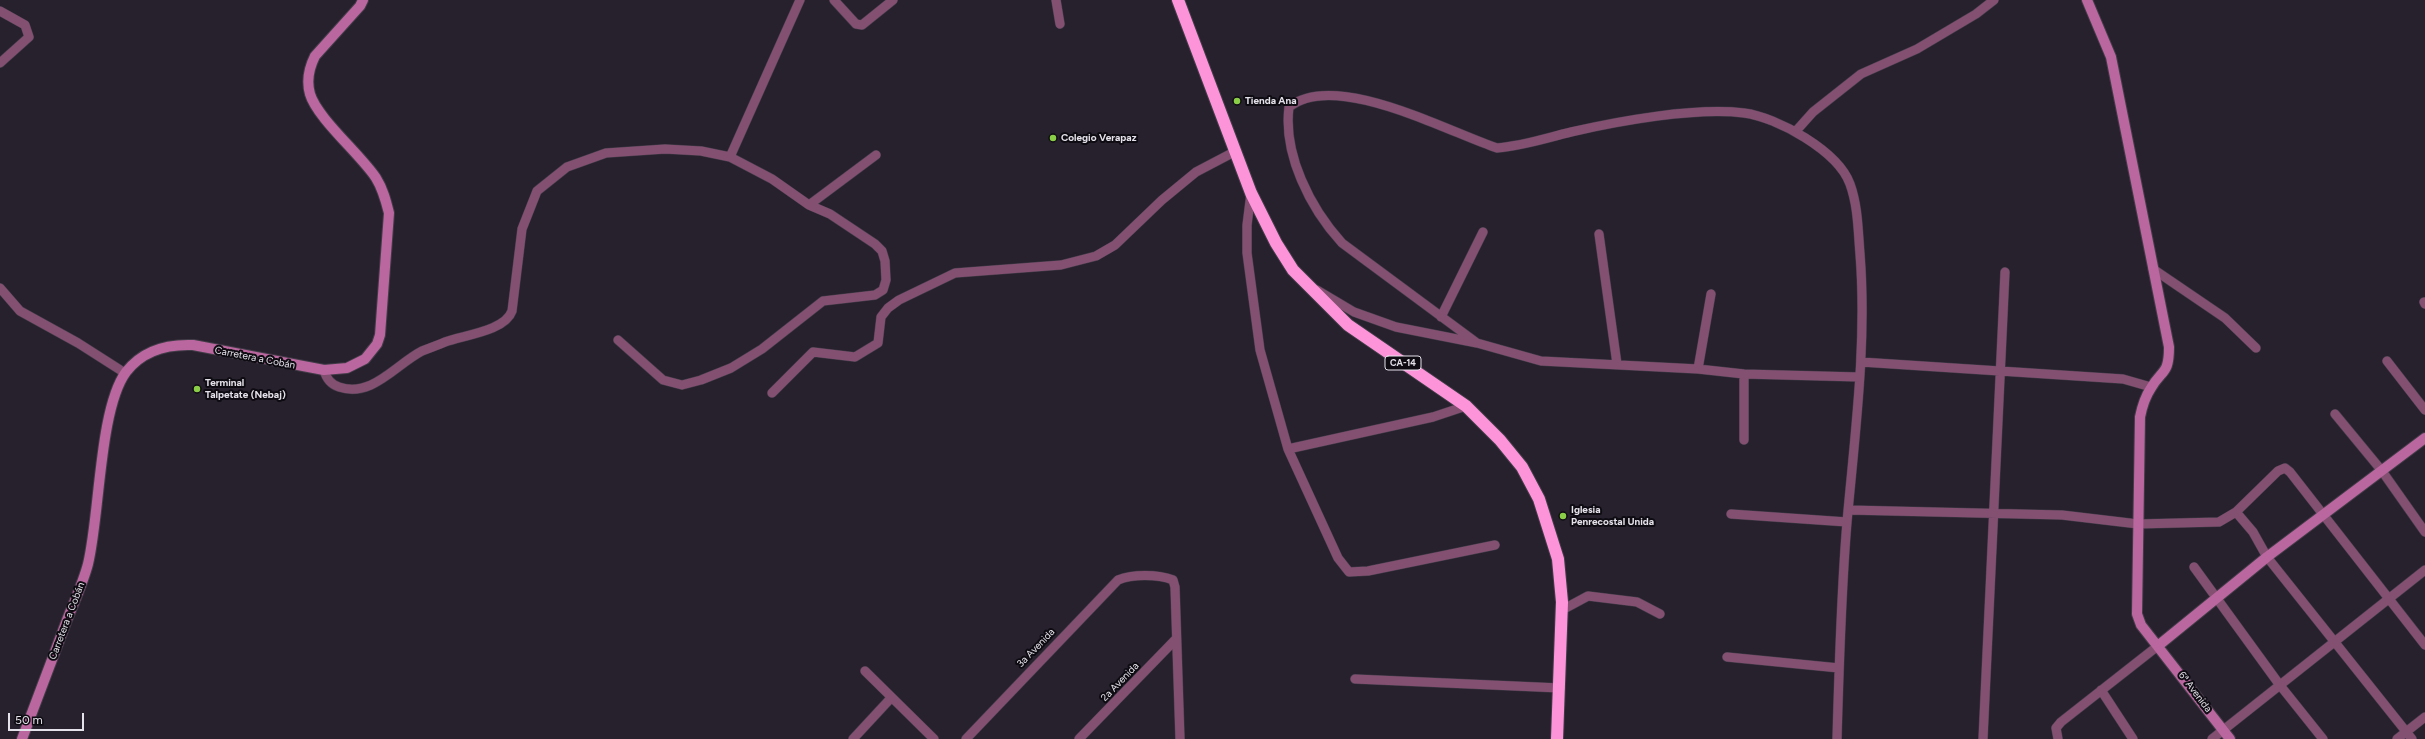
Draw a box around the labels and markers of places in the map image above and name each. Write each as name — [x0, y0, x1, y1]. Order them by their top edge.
place label: Tienda Ana — [1245, 95, 1296, 107]
marker: Tienda Ana — [1232, 96, 1242, 106]
place label: Colegio Verapaz — [1061, 132, 1136, 144]
marker: Colegio Verapaz — [1048, 133, 1058, 143]
place label: Terminal Talpetate (Nebaj) — [205, 377, 286, 400]
marker: Terminal Talpetate (Nebaj) — [192, 384, 202, 394]
place label: Iglesia Penrecostal Unida — [1571, 504, 1654, 528]
marker: Iglesia Penrecostal Unida — [1558, 511, 1568, 521]

